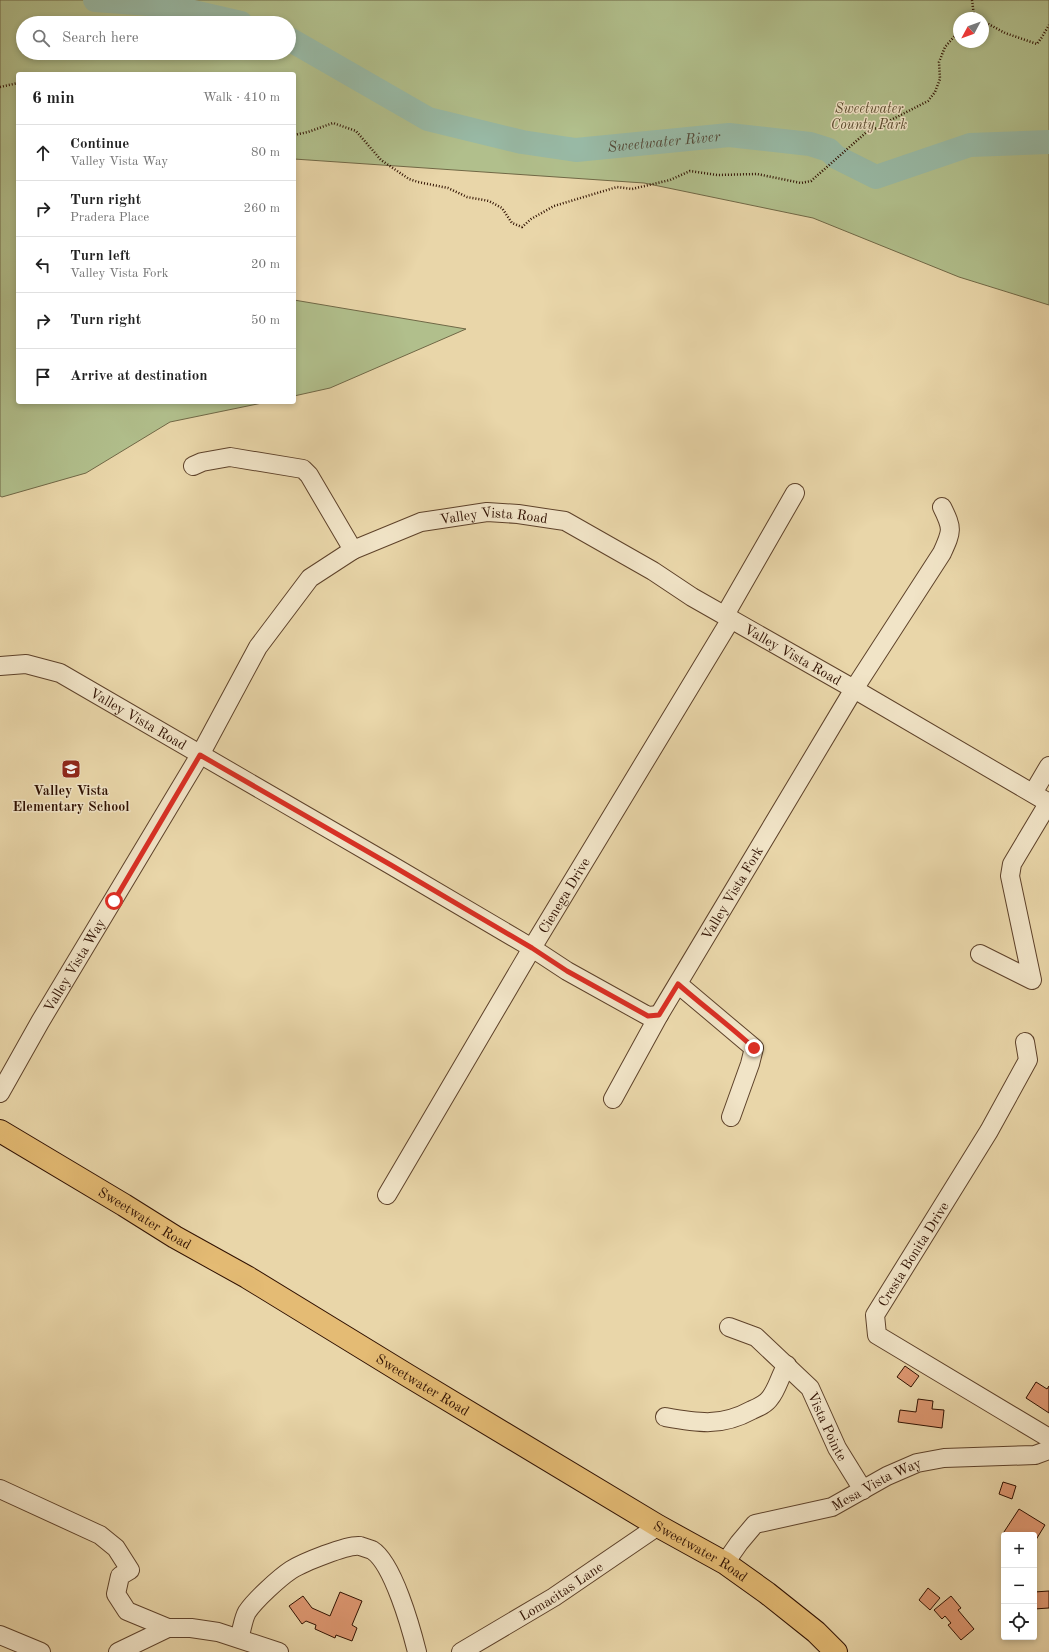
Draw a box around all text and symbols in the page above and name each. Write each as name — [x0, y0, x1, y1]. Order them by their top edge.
north arrow — [953, 12, 989, 48]
search box — [16, 16, 296, 60]
icon: search — [30, 27, 52, 49]
text: Search here — [62, 31, 139, 46]
text: 6 min — [32, 90, 75, 107]
text: Walk · 410 m — [203, 91, 280, 104]
park label: Sweetwater County Park — [831, 102, 907, 133]
water label: Sweetwater River — [607, 130, 722, 156]
text: Continue — [70, 137, 129, 152]
icon: ahead — [32, 142, 54, 164]
text: 80 m — [251, 146, 280, 159]
text: Valley Vista Way — [70, 155, 168, 168]
text: Turn right — [70, 193, 141, 208]
icon: right — [32, 198, 54, 220]
text: 260 m — [243, 202, 280, 215]
text: Pradera Place — [70, 211, 149, 224]
text: Turn left — [70, 249, 130, 264]
icon: left — [32, 254, 54, 276]
text: 20 m — [251, 258, 280, 271]
text: Valley Vista Fork — [70, 267, 169, 280]
icon: right — [32, 310, 54, 332]
text: Turn right — [70, 313, 141, 328]
text: 50 m — [251, 314, 280, 327]
icon: arrive — [32, 366, 54, 388]
text: Arrive at destination — [70, 369, 208, 384]
street label: Valley Vista Road — [439, 505, 549, 527]
street label: Valley Vista Road — [741, 622, 843, 688]
street label: Valley Vista Road — [87, 686, 189, 753]
school or university icon: Valley Vista Elementary School — [60, 758, 82, 780]
place label: Valley Vista Elementary School — [12, 784, 130, 814]
street label: Valley Vista Fork — [700, 844, 766, 943]
street label: Cienega Drive — [537, 856, 593, 936]
route start — [105, 892, 123, 910]
street label: Valley Vista Way — [42, 916, 109, 1014]
route end — [745, 1039, 763, 1057]
street label: Sweetwater Road — [95, 1185, 193, 1253]
street label: Cresta Bonita Drive — [876, 1200, 952, 1309]
street label: Sweetwater Road — [373, 1352, 471, 1419]
street label: Vista Pointe — [805, 1390, 849, 1463]
street label: Mesa Vista Way — [829, 1456, 924, 1514]
street label: Sweetwater Road — [651, 1519, 750, 1585]
map controls — [1001, 1532, 1037, 1640]
button: + — [1001, 1532, 1037, 1568]
street label: Lomacitas Lane — [517, 1560, 606, 1624]
button: − — [1001, 1568, 1037, 1604]
button: locate — [1001, 1604, 1037, 1640]

